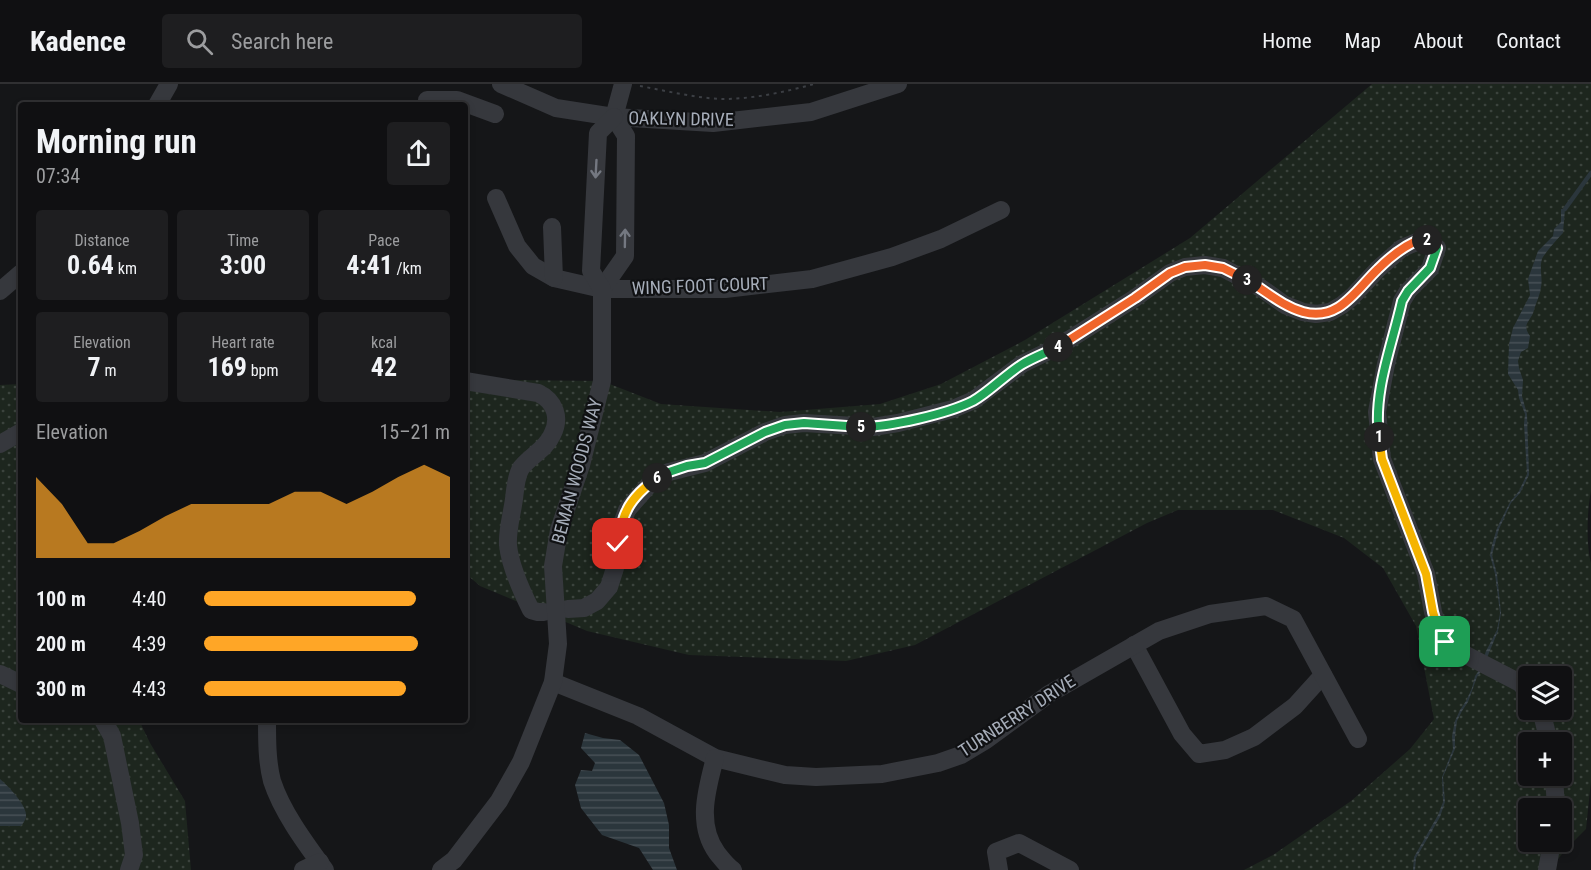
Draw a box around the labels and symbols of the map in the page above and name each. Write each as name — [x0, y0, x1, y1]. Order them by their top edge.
street label: OAKLYN DRIVE — [628, 107, 734, 130]
one-way arrow — [591, 159, 602, 179]
pin: 2 — [1412, 225, 1442, 255]
one-way arrow — [619, 228, 631, 248]
pin: 3 — [1232, 265, 1262, 295]
street label: WING FOOT COURT — [631, 273, 769, 298]
pin: 4 — [1043, 332, 1073, 362]
street label: BEMAN WOODS WAY — [547, 395, 606, 546]
pin: 5 — [846, 412, 876, 442]
pin: 1 — [1364, 422, 1394, 452]
pin: 6 — [642, 463, 672, 493]
pin — [592, 518, 643, 569]
pin — [1419, 616, 1470, 667]
street label: TURNBERRY DRIVE — [955, 670, 1079, 761]

